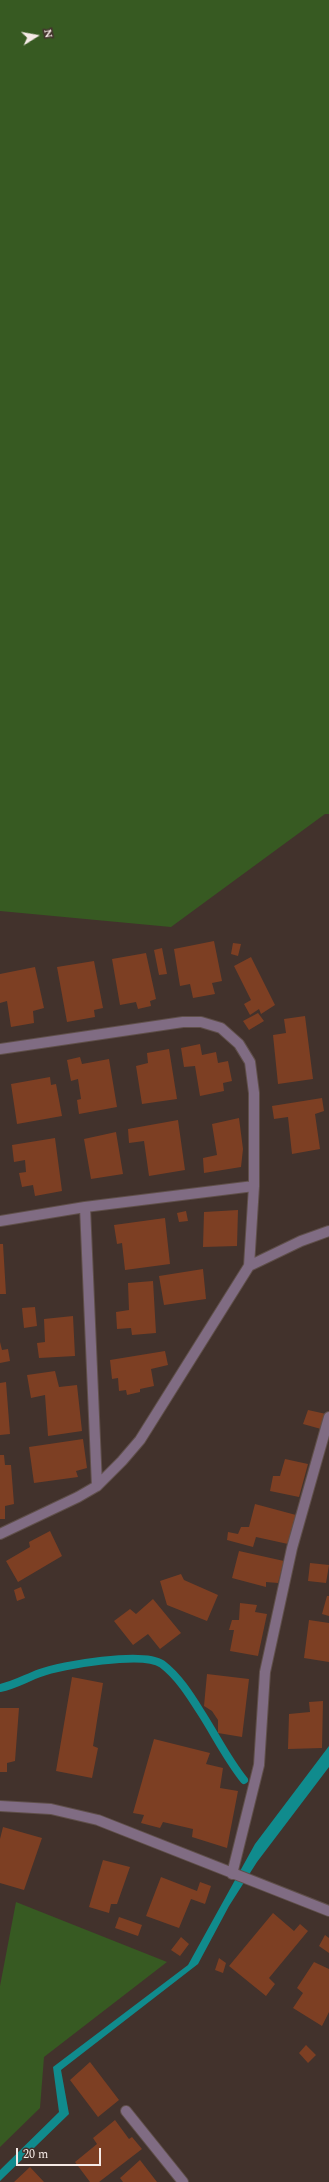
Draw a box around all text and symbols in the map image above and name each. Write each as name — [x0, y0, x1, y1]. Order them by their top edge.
north arrow — [16, 16, 56, 56]
text: N — [39, 28, 57, 40]
scale bar — [18, 2140, 103, 2166]
text: 20 m — [23, 2145, 48, 2164]

